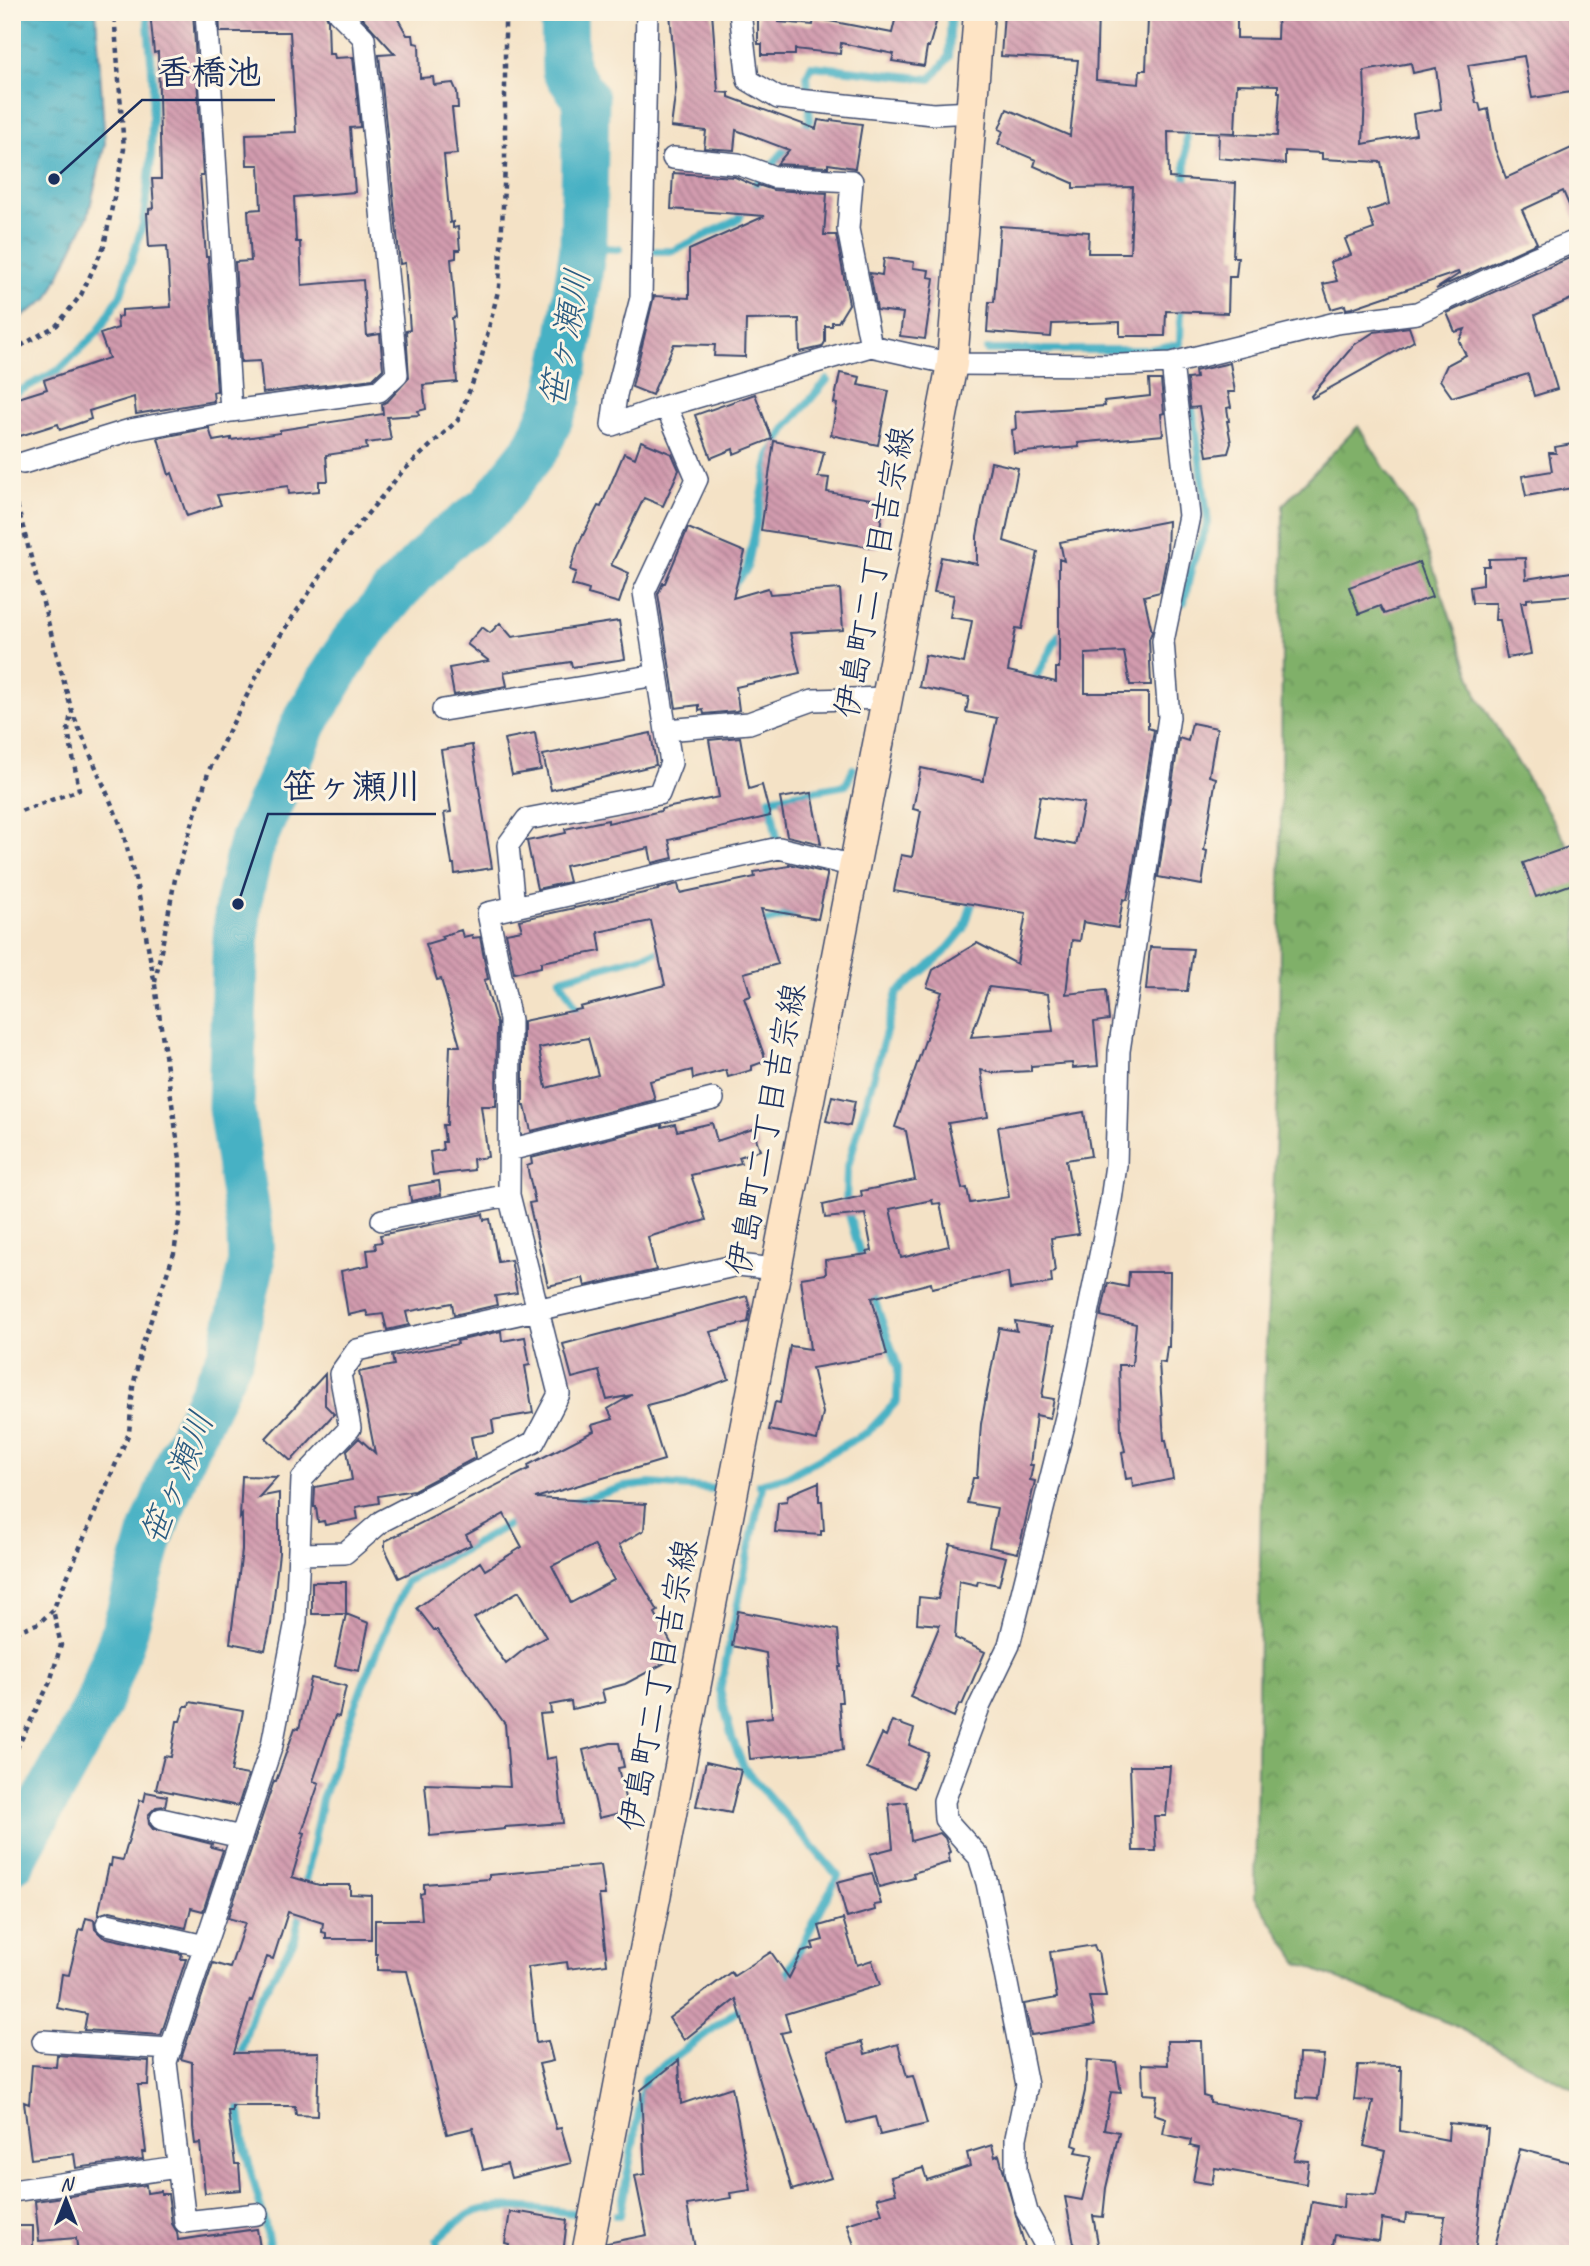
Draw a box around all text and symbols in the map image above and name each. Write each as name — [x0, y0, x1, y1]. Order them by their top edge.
callout: 香橋池 — [142, 44, 275, 100]
text: 香橋池 — [156, 50, 262, 95]
water label: 笹ヶ瀬川 — [530, 265, 600, 411]
street label: 伊島町二丁目吉宗線 — [825, 422, 923, 722]
callout: 笹ヶ瀬川 — [268, 758, 436, 814]
text: 笹ヶ瀬川 — [282, 764, 422, 809]
street label: 伊島町二丁目吉宗線 — [717, 979, 815, 1279]
water label: 笹ヶ瀬川 — [130, 1405, 224, 1551]
street label: 伊島町二丁目吉宗線 — [609, 1535, 707, 1835]
north arrow — [32, 2164, 102, 2234]
text: N — [60, 2172, 75, 2196]

